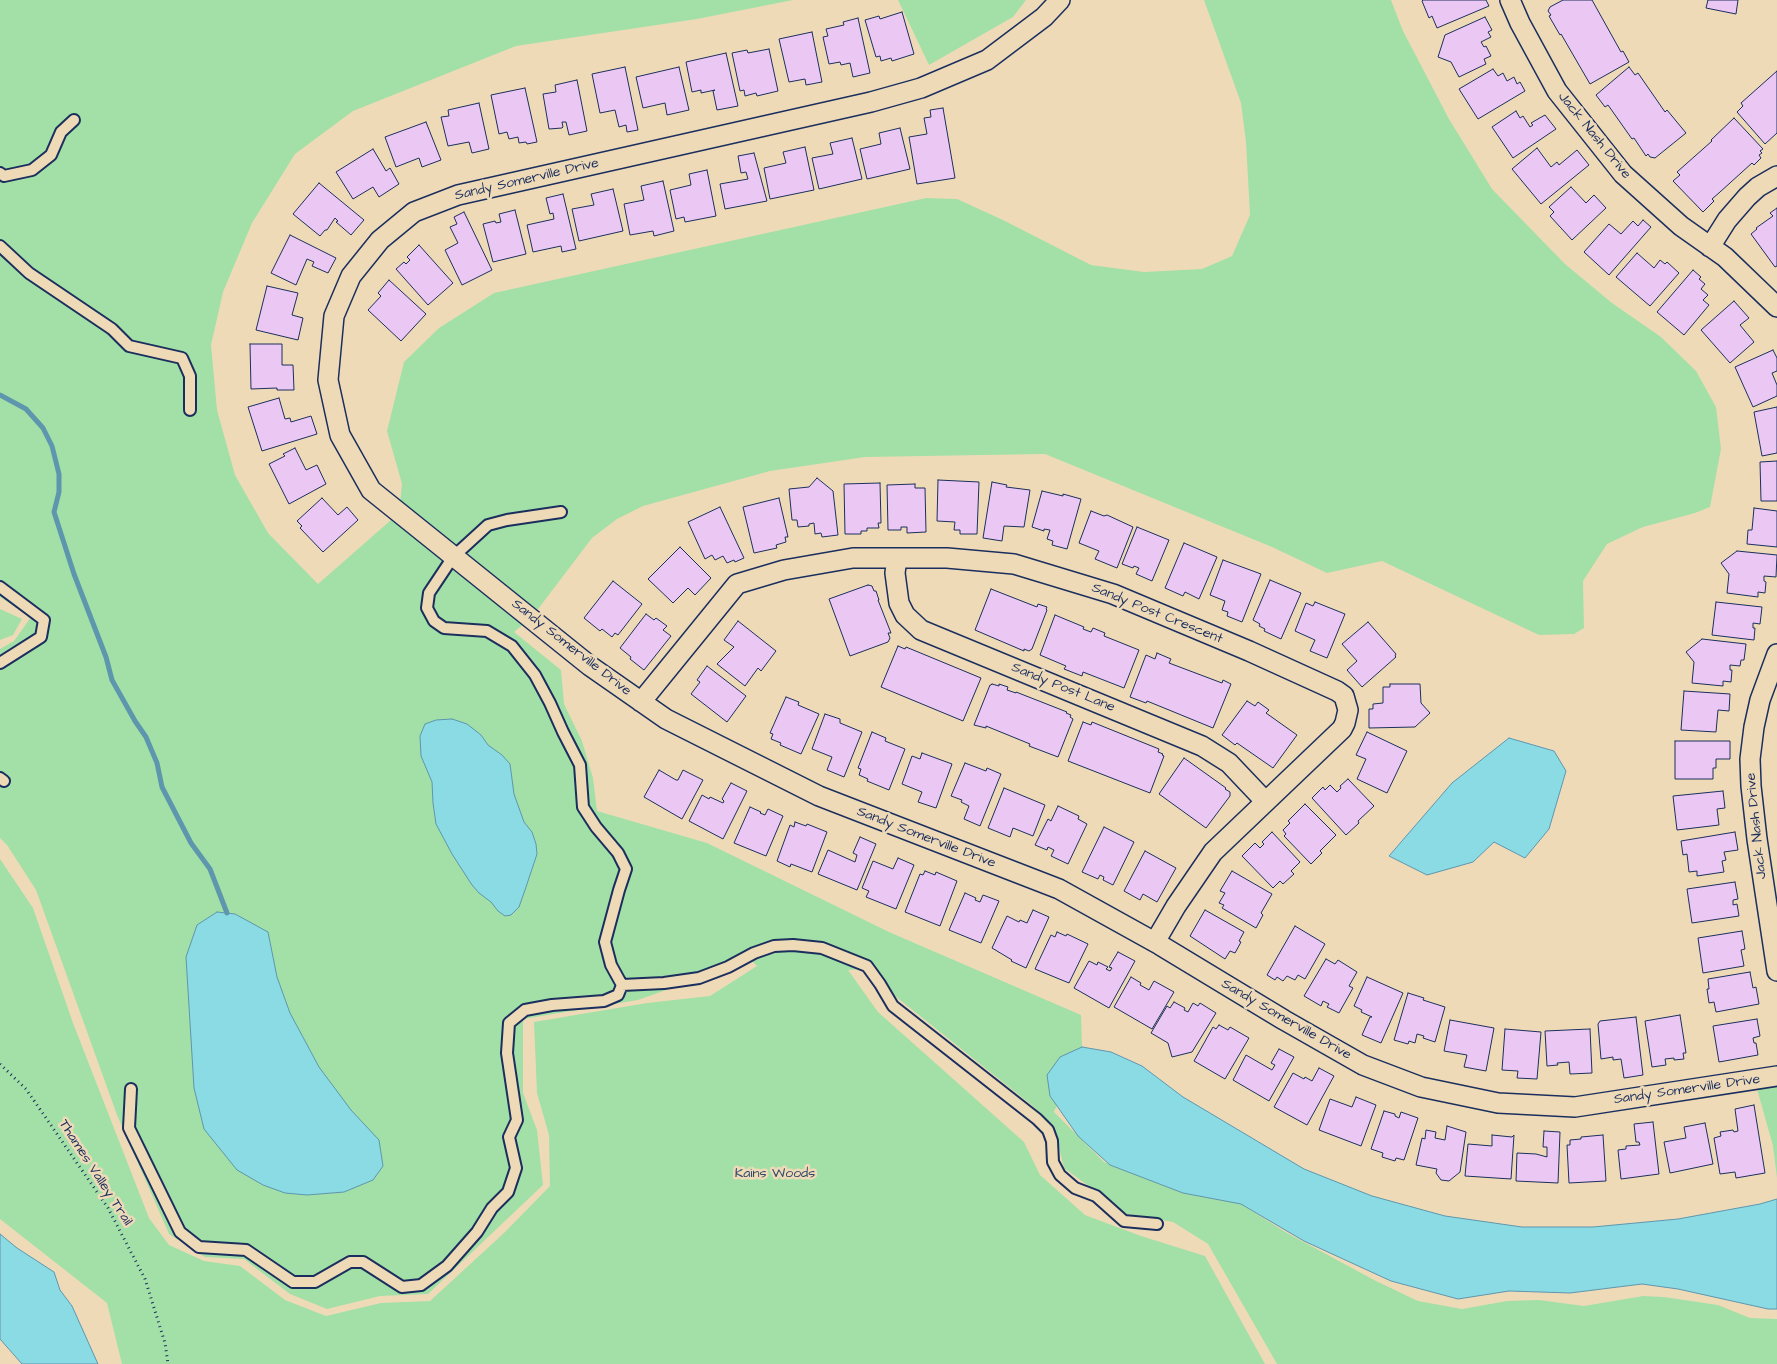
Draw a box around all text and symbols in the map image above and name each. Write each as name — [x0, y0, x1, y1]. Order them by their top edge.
street label: Jack Nash Drive — [1554, 89, 1634, 183]
street label: Sandy Somerville Drive — [453, 155, 601, 205]
street label: Sandy Post Crescent — [1089, 580, 1225, 648]
street label: Sandy Somerville Drive — [508, 596, 634, 700]
street label: Sandy Post Lane — [1009, 660, 1117, 716]
street label: Jack Nash Drive — [1743, 772, 1771, 880]
street label: Sandy Somerville Drive — [854, 804, 998, 872]
street label: Sandy Somerville Drive — [1218, 976, 1354, 1064]
street label: Sandy Somerville Drive — [1613, 1071, 1761, 1109]
street label: Thames Valley Trail — [54, 1117, 136, 1229]
park label: Kains Woods — [735, 1166, 815, 1182]

